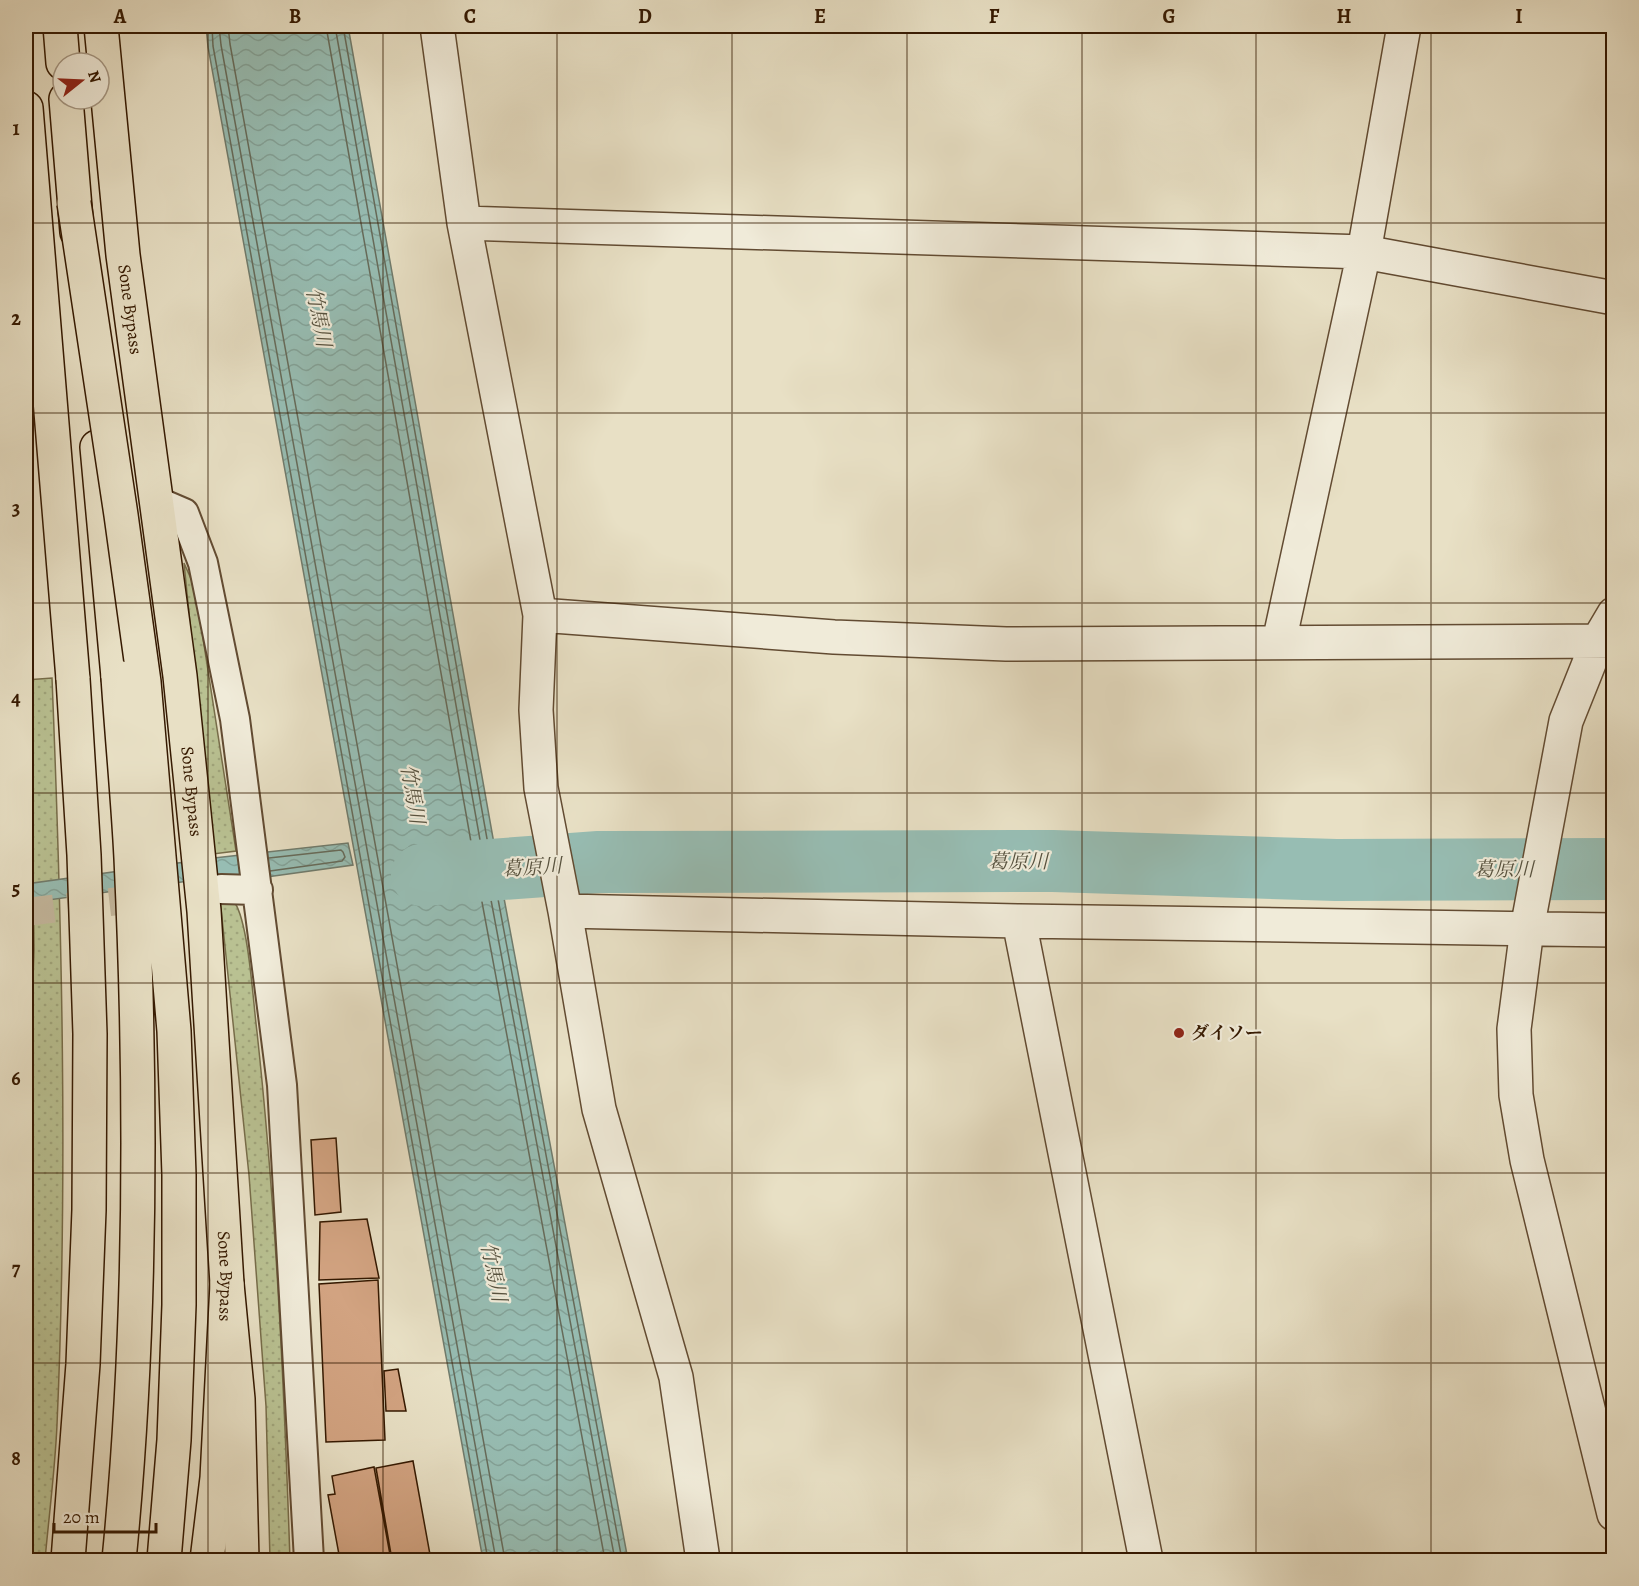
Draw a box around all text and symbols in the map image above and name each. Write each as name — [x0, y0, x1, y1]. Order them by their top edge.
text: A — [113, 3, 127, 30]
text: B — [289, 3, 301, 30]
text: C — [464, 3, 476, 30]
text: D — [638, 3, 652, 30]
text: E — [814, 3, 826, 30]
text: F — [989, 3, 1000, 30]
text: G — [1162, 3, 1176, 30]
text: H — [1337, 3, 1352, 30]
text: I — [1515, 3, 1523, 30]
north arrow — [51, 51, 111, 111]
text: N — [82, 68, 107, 86]
text: 1 — [12, 115, 20, 142]
street label: Sone Bypass — [112, 263, 148, 356]
water label: 竹馬川 — [300, 285, 338, 351]
text: 2 — [11, 305, 21, 332]
text: 3 — [12, 495, 20, 522]
text: 4 — [11, 685, 21, 712]
street label: Sone Bypass — [175, 745, 208, 838]
water label: 竹馬川 — [394, 762, 431, 828]
water label: 葛原川 — [988, 848, 1050, 875]
water label: 葛原川 — [501, 852, 565, 883]
water label: 葛原川 — [1474, 856, 1536, 883]
text: 5 — [12, 875, 20, 902]
place label: ダイソー — [1191, 1021, 1263, 1045]
marker: ダイソー — [1172, 1026, 1186, 1040]
text: 6 — [11, 1065, 21, 1092]
street label: Sone Bypass — [212, 1230, 239, 1322]
water label: 竹馬川 — [474, 1240, 513, 1306]
text: 7 — [12, 1255, 21, 1282]
text: 8 — [11, 1445, 21, 1472]
scale bar — [54, 1496, 156, 1534]
text: 20 m — [63, 1505, 100, 1529]

